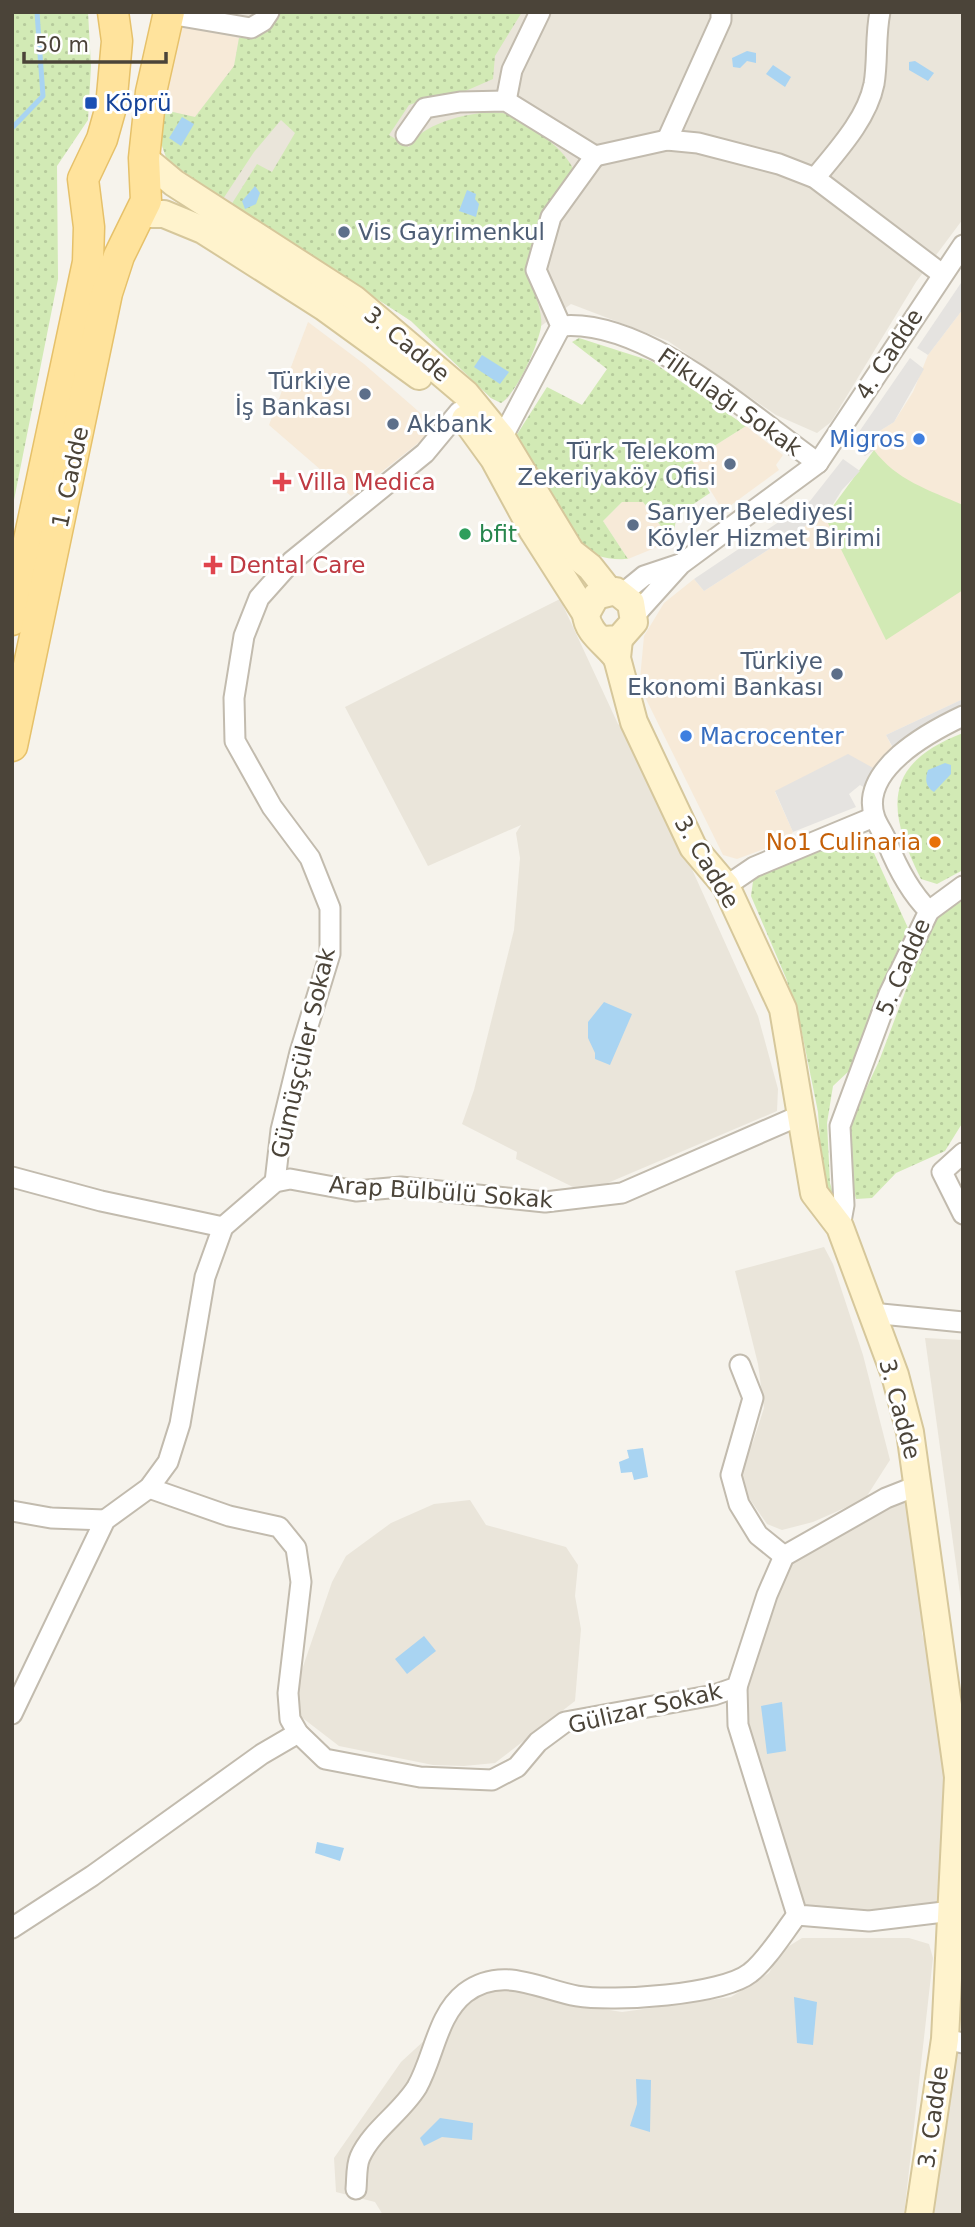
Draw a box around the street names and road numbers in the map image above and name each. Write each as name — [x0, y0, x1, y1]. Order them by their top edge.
street label: 3. Cadde — [359, 301, 455, 387]
street label: 4. Cadde — [850, 304, 928, 404]
street label: Filkulağı Sokak — [653, 343, 807, 462]
street label: 1. Cadde — [47, 424, 93, 530]
street label: 3. Cadde — [669, 811, 745, 913]
street label: 5. Cadde — [871, 915, 935, 1019]
street label: Gümüşçüler Sokak — [266, 945, 340, 1161]
street label: Arap Bülbülü Sokak — [328, 1171, 555, 1213]
street label: 3. Cadde — [874, 1356, 926, 1462]
street label: Gülizar Sokak — [566, 1678, 725, 1738]
street label: 3. Cadde — [913, 2064, 953, 2170]

